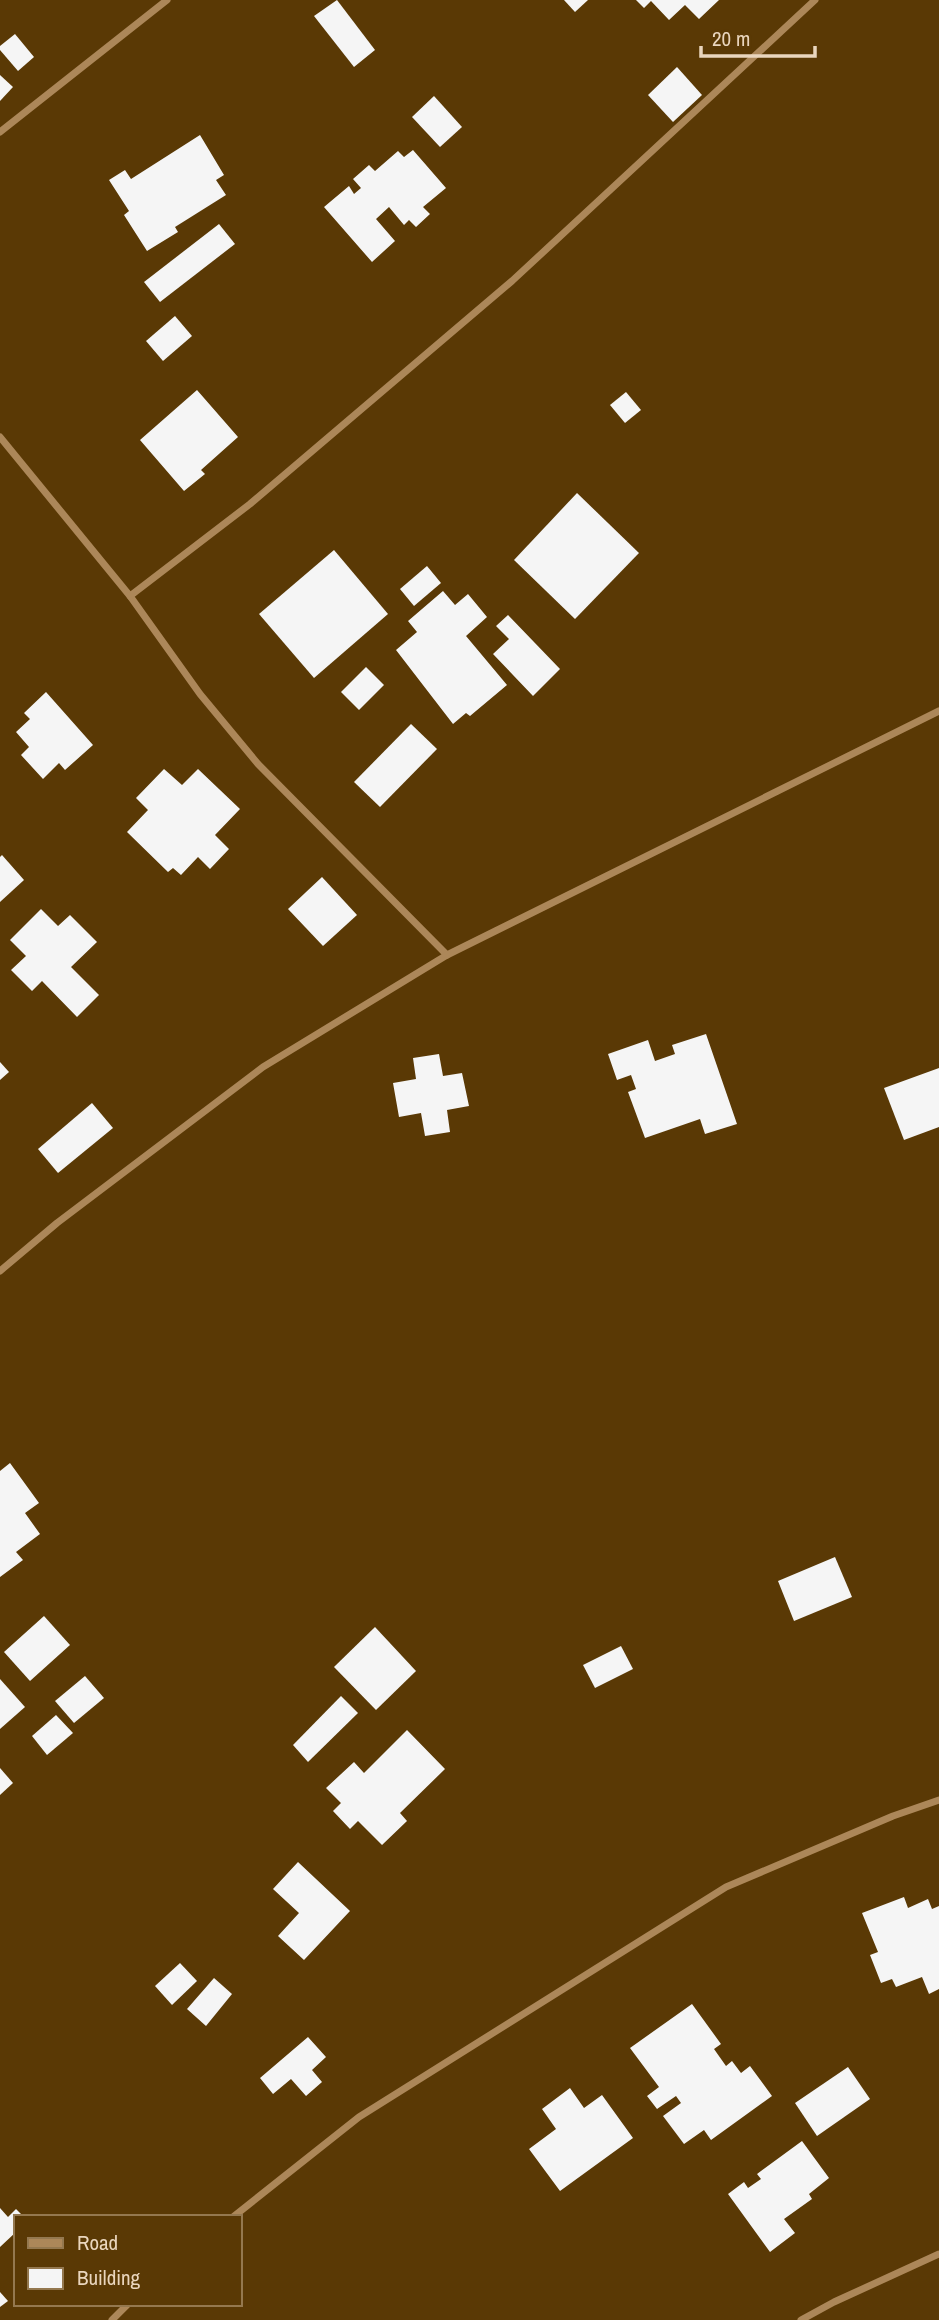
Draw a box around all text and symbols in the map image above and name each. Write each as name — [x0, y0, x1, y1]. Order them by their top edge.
scale bar — [701, 14, 815, 58]
text: 20 m — [712, 24, 750, 53]
legend — [14, 2215, 242, 2306]
text: Road — [77, 2228, 118, 2257]
text: Building — [77, 2263, 141, 2292]

